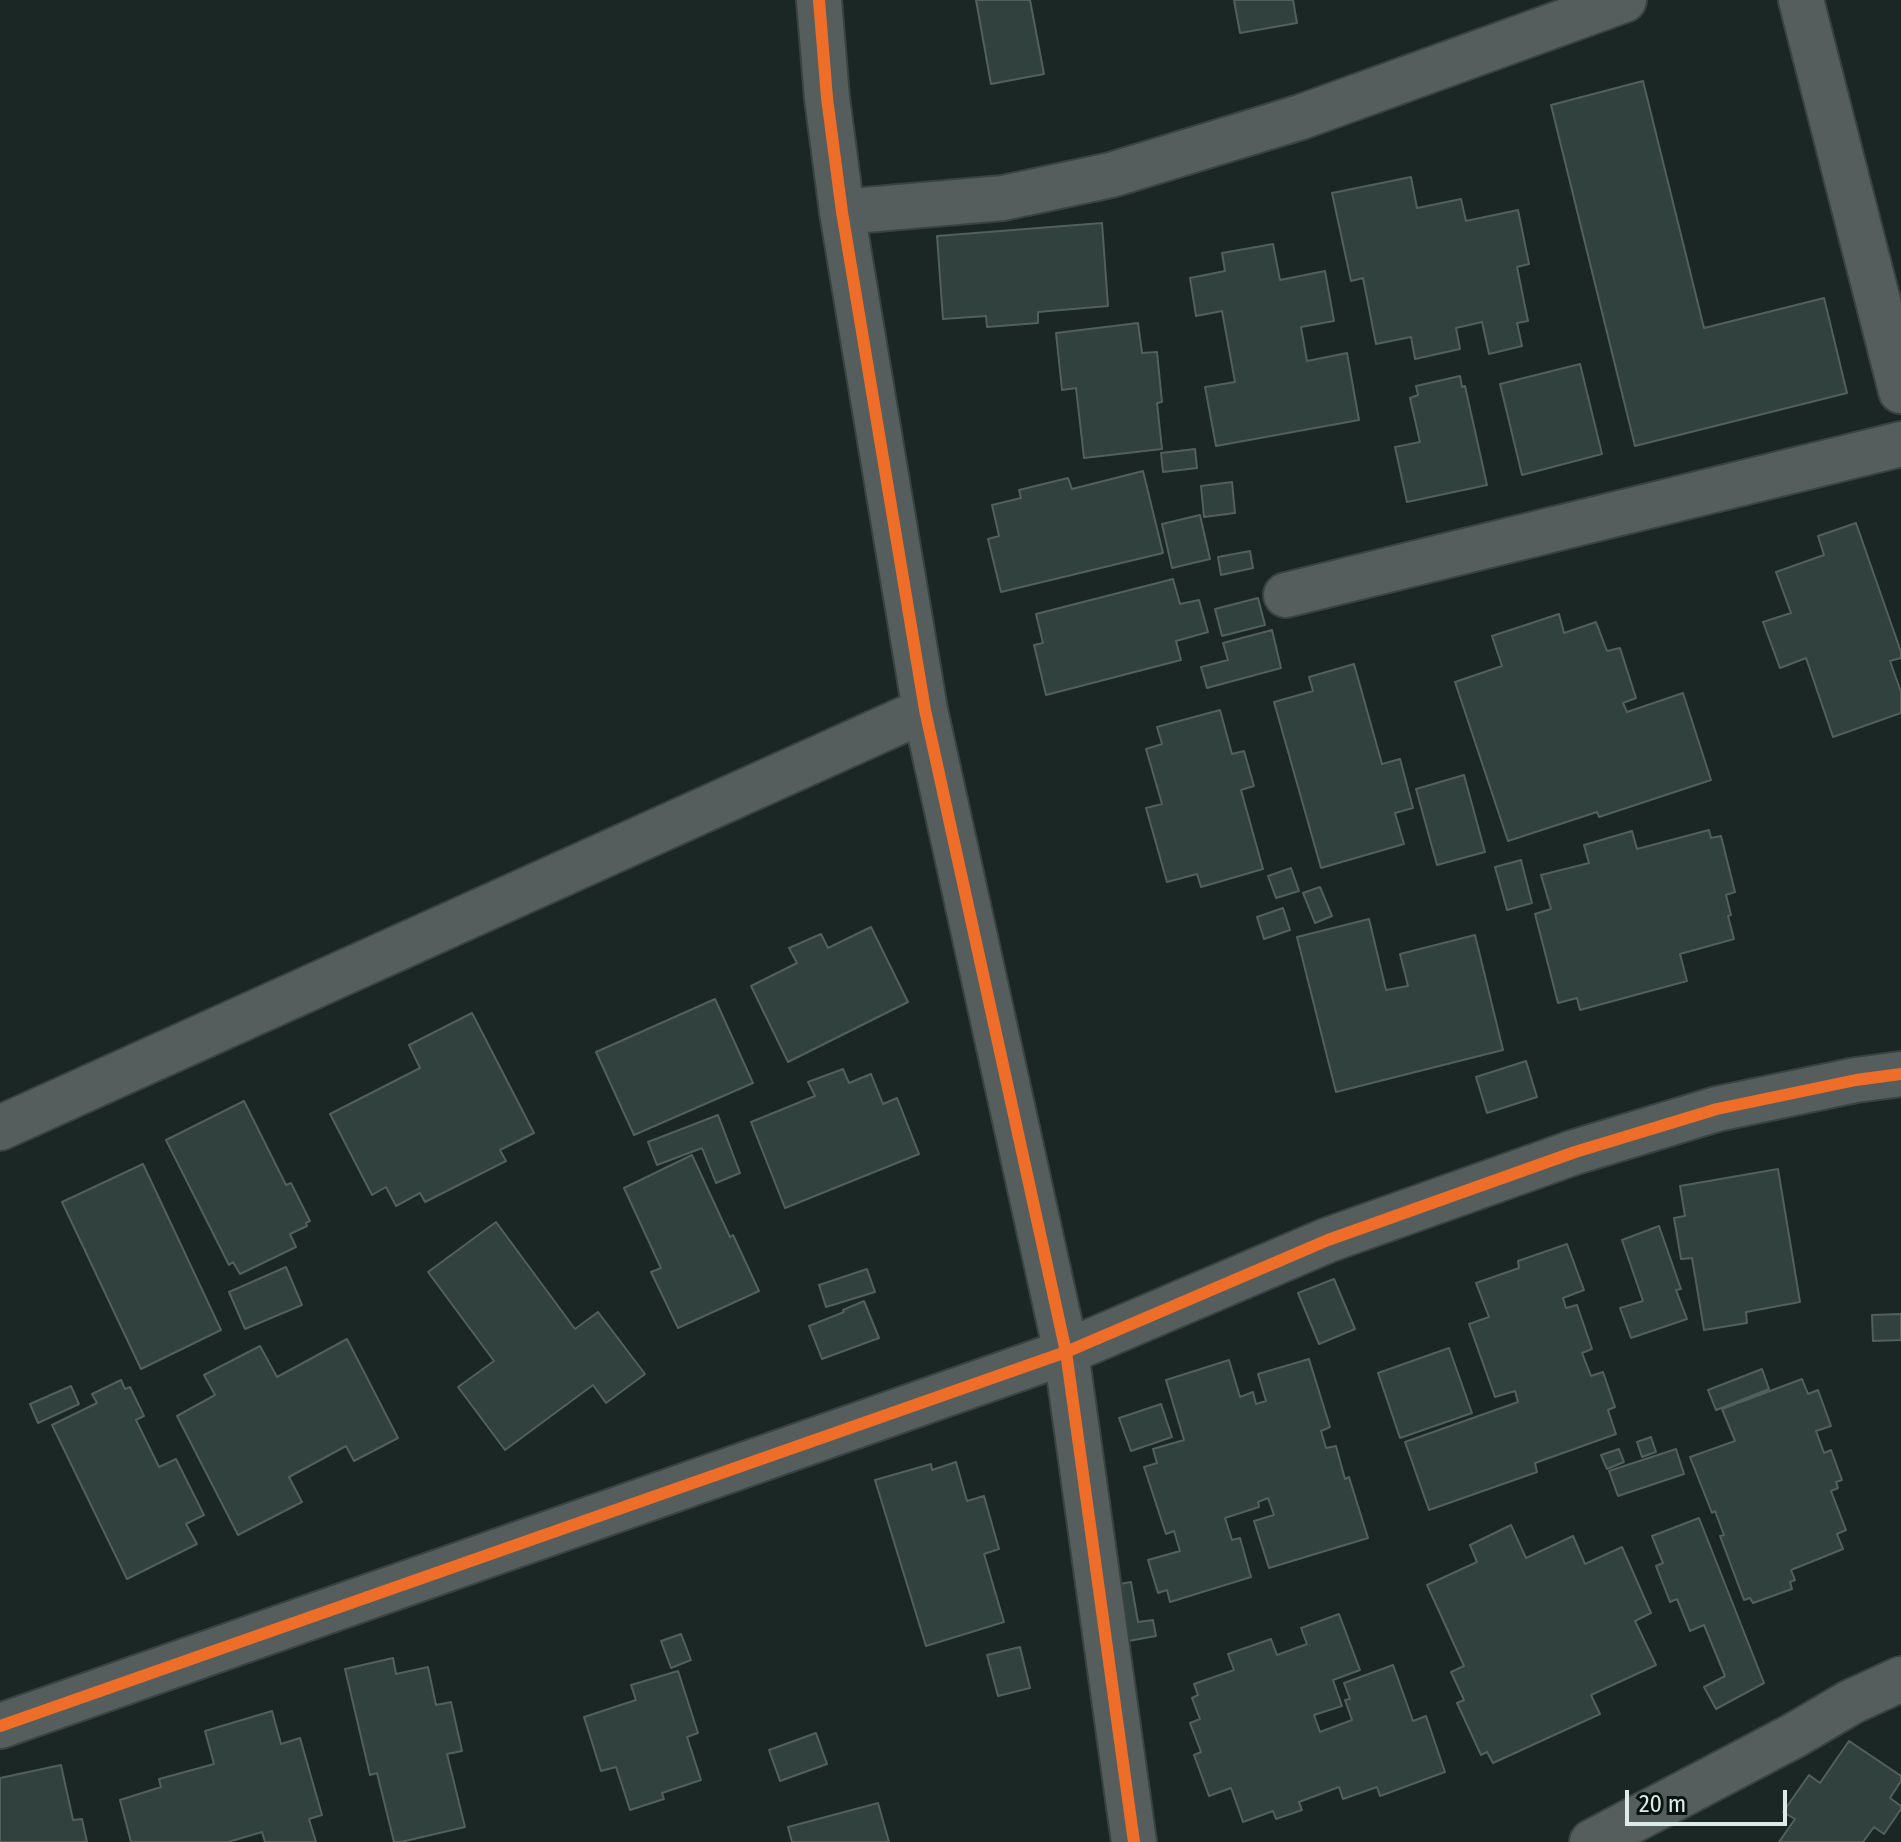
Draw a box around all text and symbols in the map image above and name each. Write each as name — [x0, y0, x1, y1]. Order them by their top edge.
scale bar — [1629, 1774, 1791, 1824]
text: 20 m — [1639, 1790, 1686, 1818]

